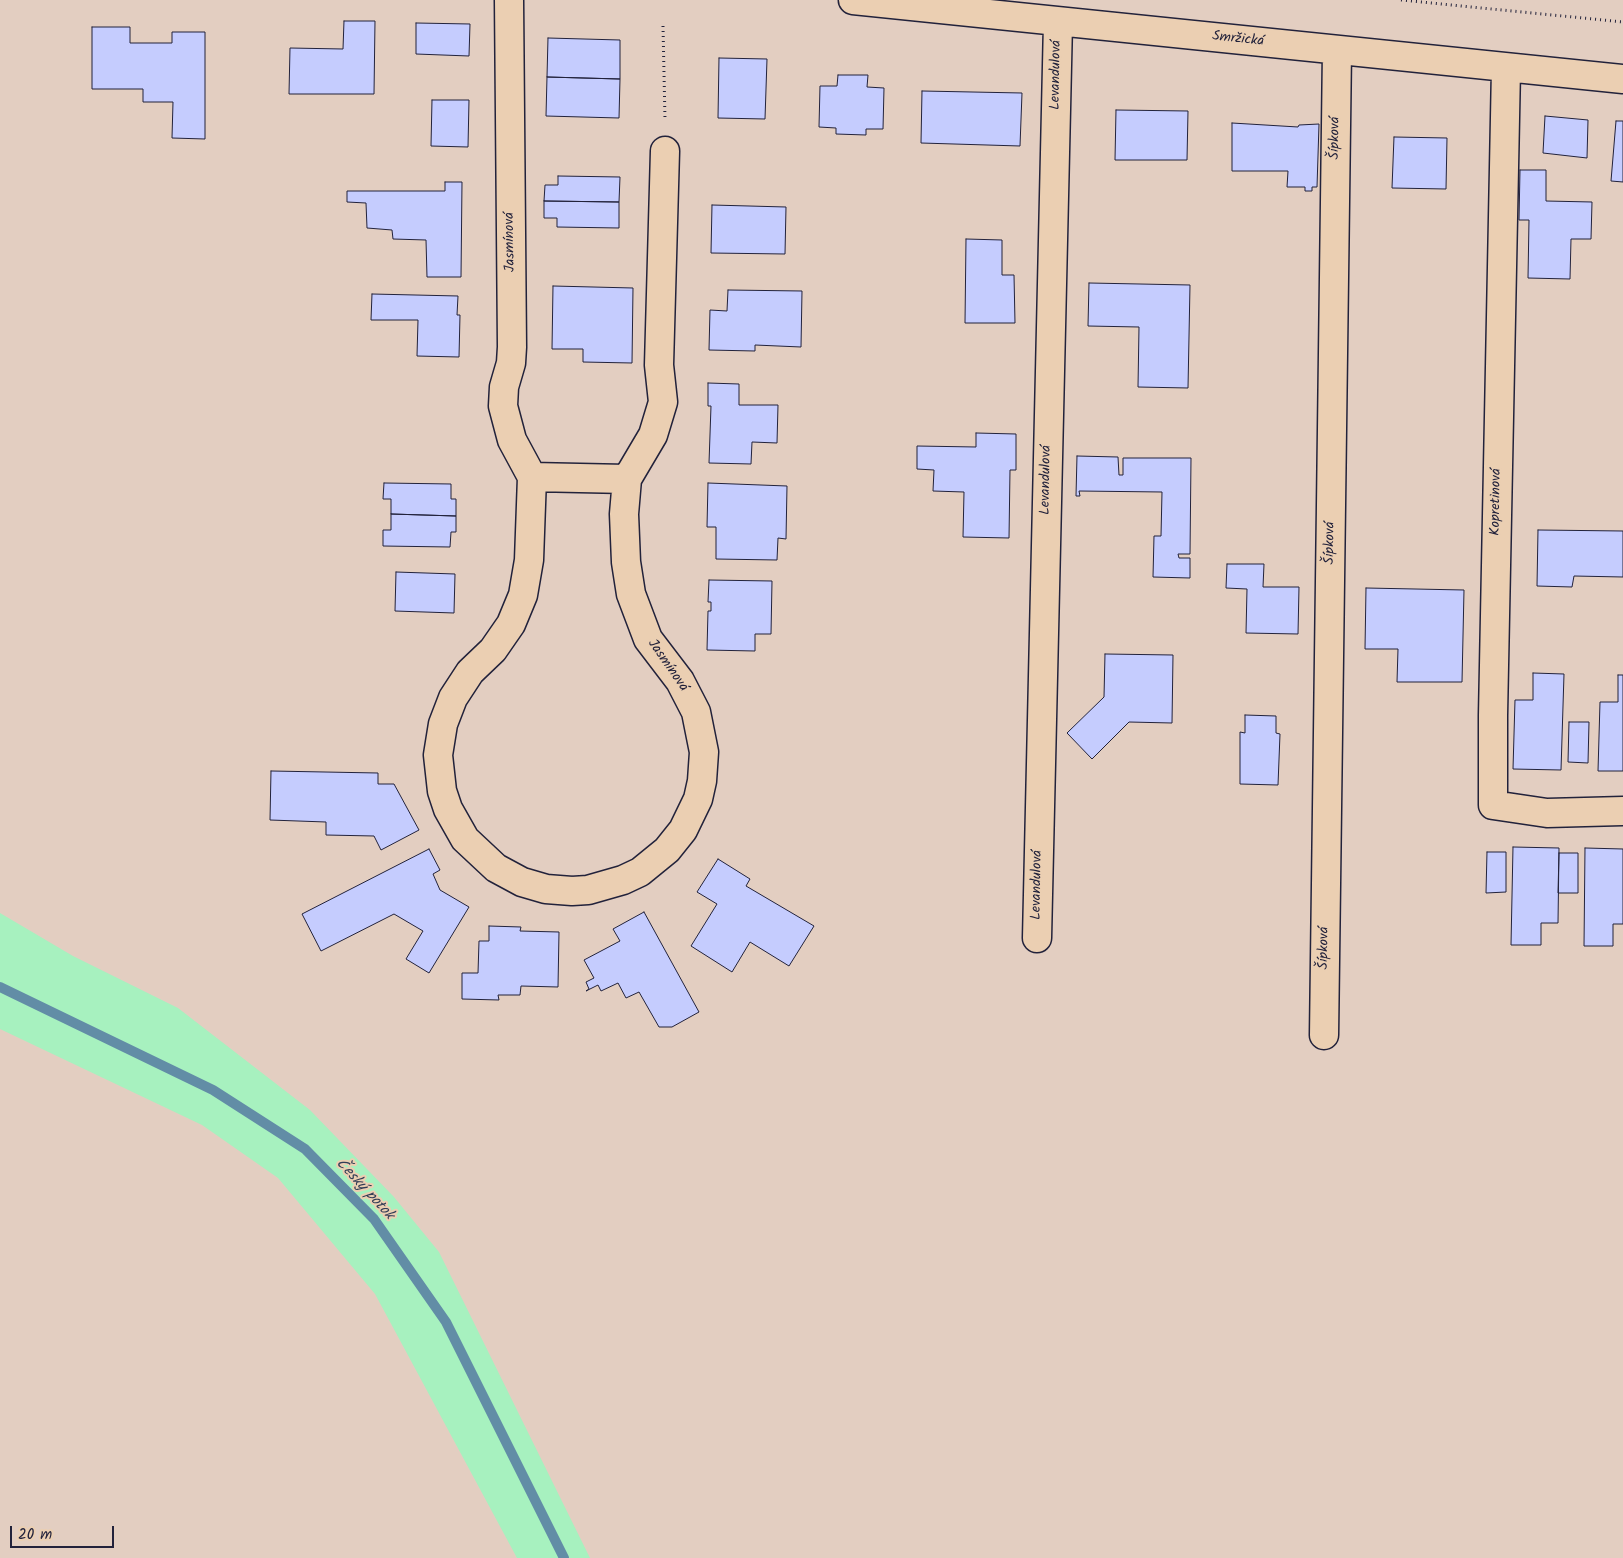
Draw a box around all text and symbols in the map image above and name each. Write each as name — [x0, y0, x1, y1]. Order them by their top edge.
street label: Smržická — [1211, 29, 1265, 51]
street label: Levandulová — [1048, 40, 1066, 110]
street label: Šípková — [1327, 116, 1345, 160]
street label: Jasmínová — [502, 212, 520, 272]
street label: Levandulová — [1038, 445, 1056, 515]
street label: Kopretinová — [1488, 468, 1506, 536]
street label: Šípková — [1322, 521, 1340, 565]
street label: Jasmínová — [643, 637, 691, 695]
street label: Levandulová — [1029, 850, 1047, 920]
street label: Šípková — [1316, 926, 1334, 970]
water label: Český potok — [331, 1156, 397, 1224]
scale bar — [12, 1516, 116, 1548]
text: 20 m — [18, 1523, 52, 1547]

